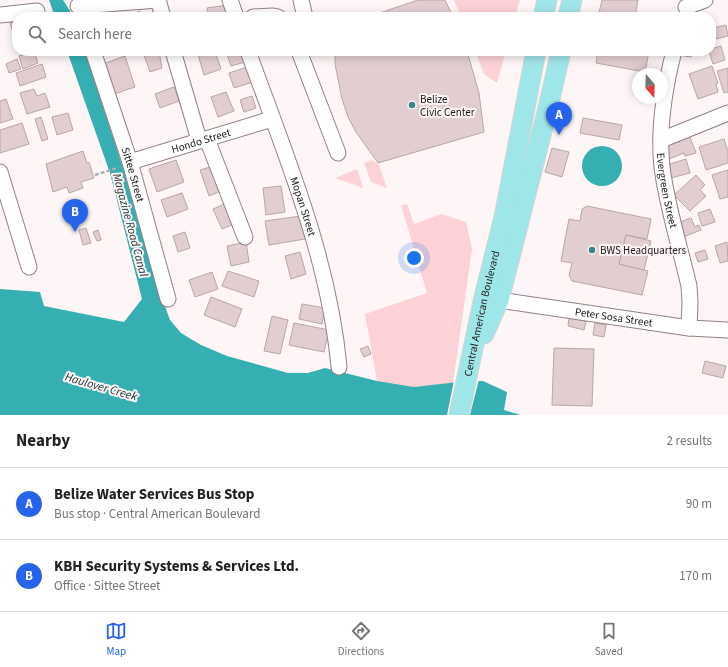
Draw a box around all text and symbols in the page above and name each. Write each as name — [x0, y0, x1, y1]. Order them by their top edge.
search box — [12, 12, 716, 56]
icon: search — [26, 23, 48, 45]
text: Search here — [58, 24, 132, 45]
north arrow — [632, 68, 668, 104]
place label: Belize Civic Center — [420, 92, 475, 120]
marker: Belize Civic Center — [407, 100, 417, 110]
pin: A — [546, 102, 572, 135]
street label: Hondo Street — [169, 124, 232, 157]
street label: Sittee Street — [118, 145, 148, 204]
street label: Evergreen Street — [653, 153, 682, 230]
water label: Magazine Road Canal — [108, 171, 152, 279]
street label: Mopan Street — [287, 175, 320, 238]
pin: B — [62, 199, 88, 232]
place label: BWS Headquarters — [600, 243, 686, 258]
marker: BWS Headquarters — [587, 245, 597, 255]
your location — [404, 248, 424, 268]
street label: Central American Boulevard — [460, 249, 503, 378]
street label: Peter Sosa Street — [574, 304, 654, 330]
water label: Haulover Creek — [63, 369, 139, 406]
text: Nearby — [16, 429, 70, 453]
text: 2 results — [667, 432, 712, 450]
text: Belize Water Services Bus Stop — [54, 484, 254, 505]
text: A — [25, 495, 33, 513]
text: 90 m — [686, 495, 712, 513]
text: Bus stop · Central American Boulevard — [54, 505, 261, 523]
text: KBH Security Systems & Services Ltd. — [54, 556, 299, 577]
text: B — [25, 567, 33, 585]
text: 170 m — [679, 567, 712, 585]
text: Office · Sittee Street — [54, 577, 160, 595]
tab: Map — [105, 620, 127, 659]
tab: Directions — [338, 620, 384, 659]
tab: Saved — [595, 620, 623, 659]

